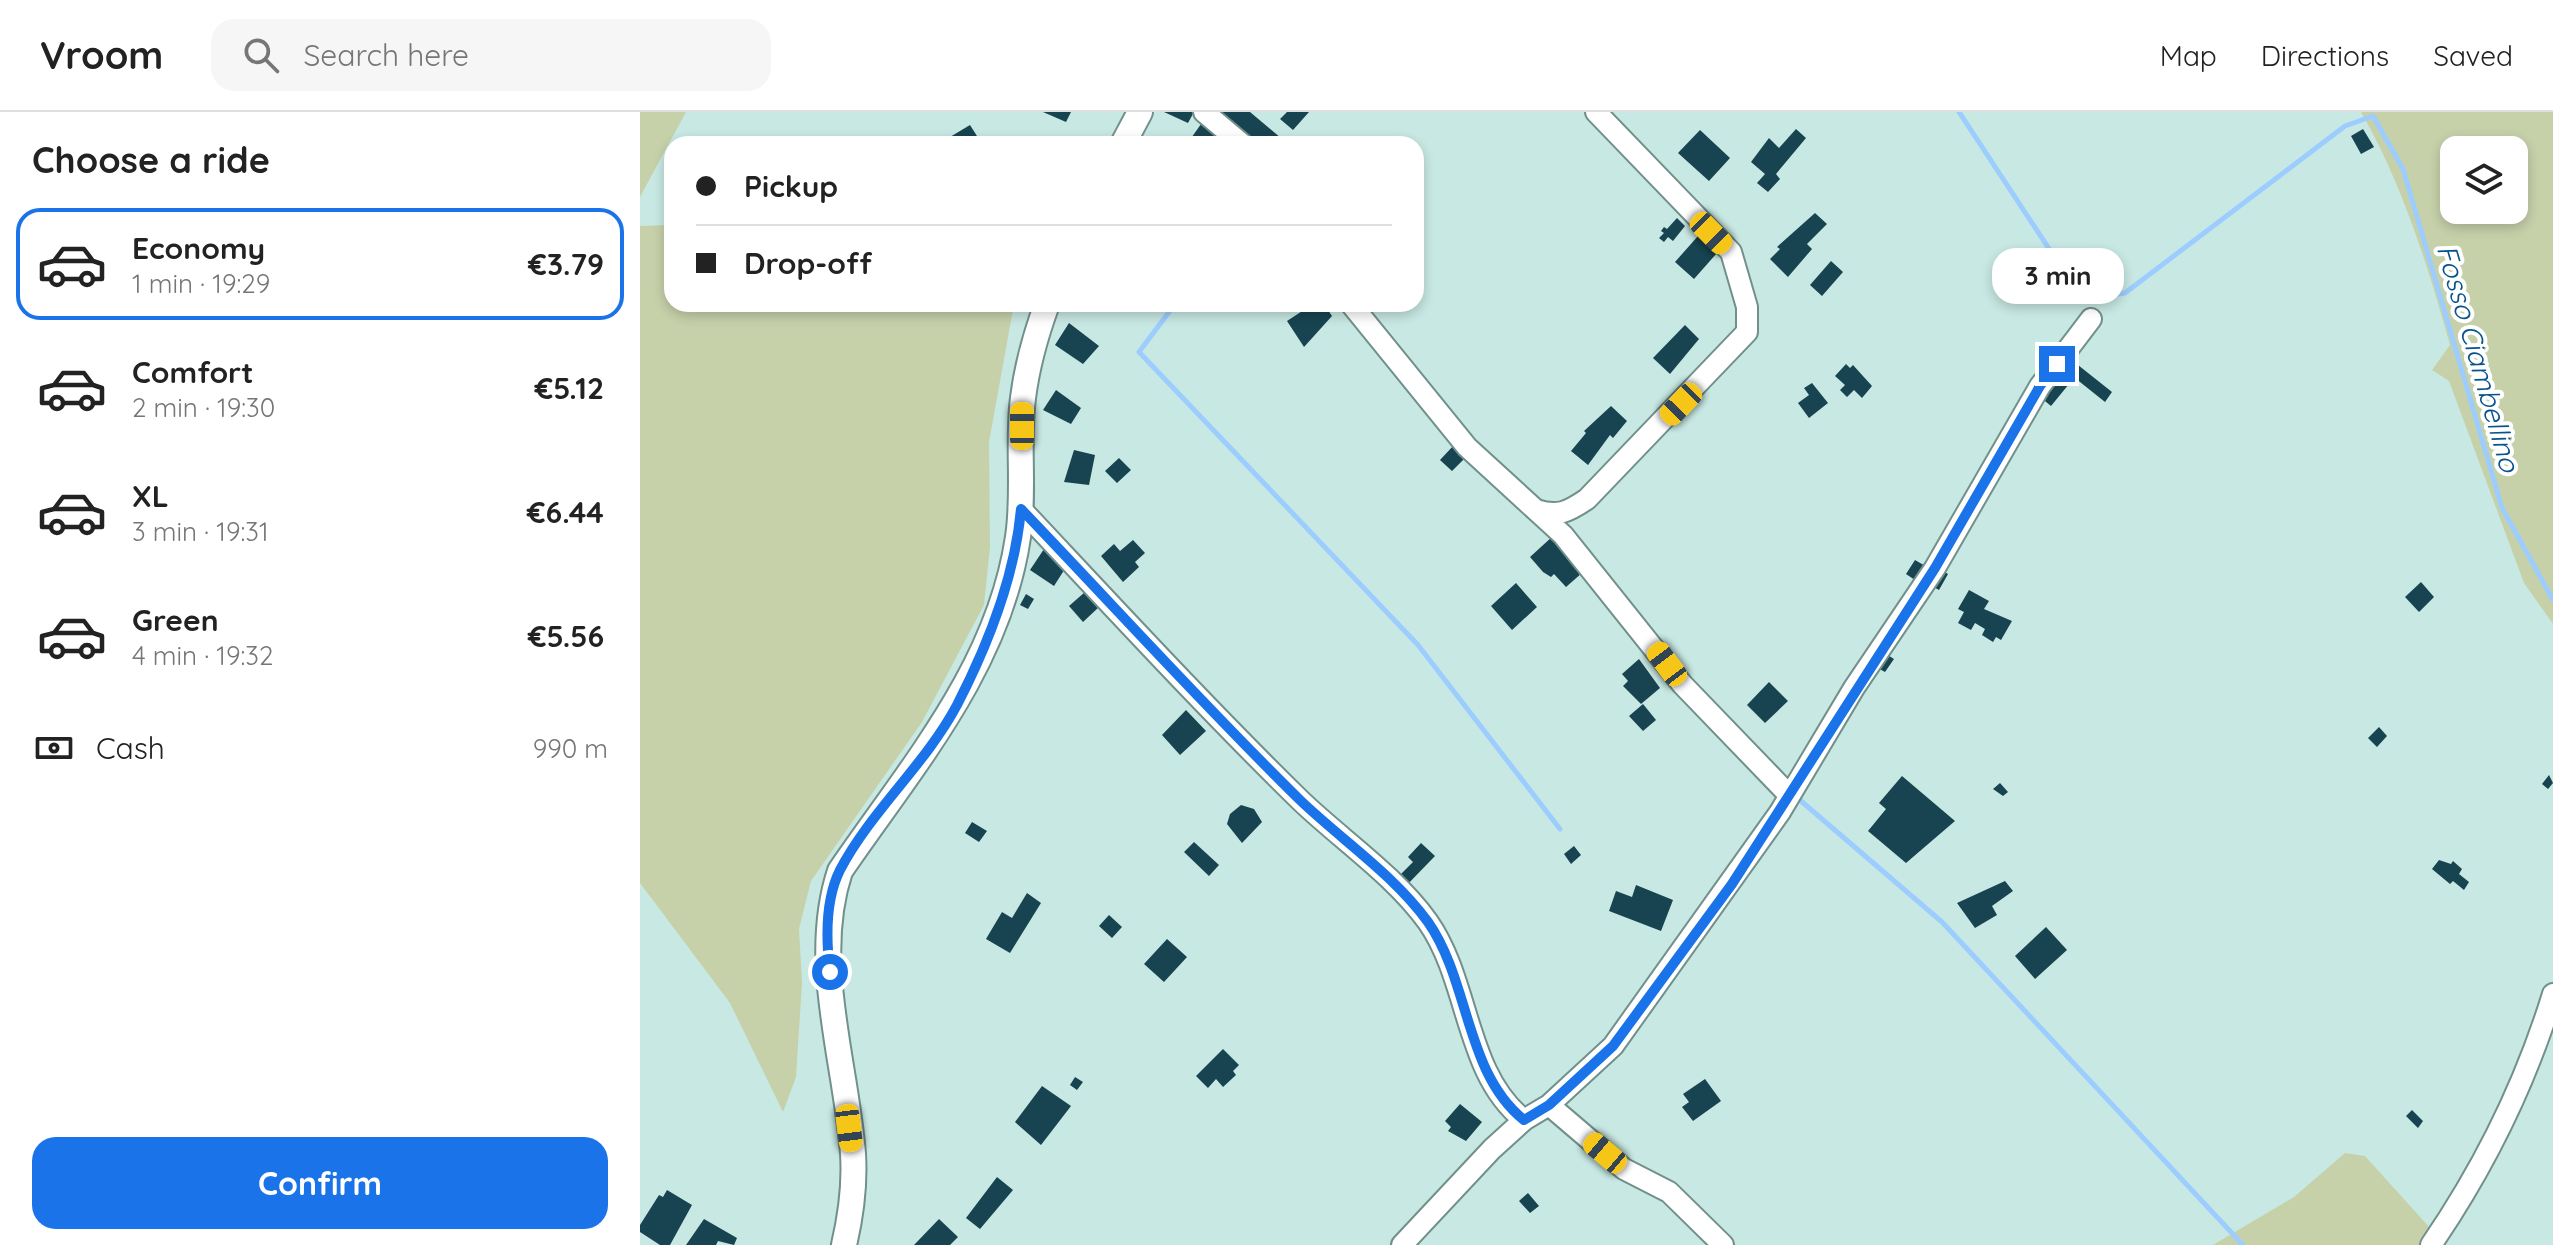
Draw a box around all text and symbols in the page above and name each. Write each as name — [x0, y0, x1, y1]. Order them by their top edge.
search box — [211, 19, 771, 91]
text: Vroom — [40, 31, 163, 79]
icon: search — [239, 33, 283, 77]
text: Search here — [303, 36, 469, 74]
text: Map — [2160, 38, 2217, 73]
text: Directions — [2261, 38, 2389, 73]
text: Saved — [2433, 38, 2513, 73]
map controls — [2440, 136, 2528, 224]
button: layers — [2440, 136, 2528, 224]
text: Choose a ride — [32, 137, 270, 182]
text: Pickup — [744, 167, 838, 205]
car — [1686, 208, 1736, 258]
icon: car — [36, 228, 108, 300]
text: Economy — [132, 229, 265, 267]
water label: Fosso Ciambellino — [2430, 240, 2528, 477]
text: Drop-off — [744, 244, 872, 282]
text: €3.79 — [528, 245, 604, 283]
callout: 3 min — [1991, 248, 2123, 304]
text: 3 min — [2025, 259, 2091, 292]
text: 1 min · 19:29 — [132, 267, 270, 300]
route end — [2039, 346, 2075, 382]
icon: car — [36, 352, 108, 424]
text: Comfort — [132, 353, 253, 391]
text: €5.12 — [534, 369, 604, 407]
car — [1656, 378, 1706, 430]
text: 2 min · 19:30 — [132, 391, 275, 424]
car — [1010, 402, 1034, 450]
icon: car — [36, 476, 108, 548]
text: XL — [132, 477, 169, 515]
text: €6.44 — [527, 493, 604, 531]
text: 3 min · 19:31 — [132, 515, 269, 548]
icon: car — [36, 600, 108, 672]
text: Green — [132, 601, 219, 639]
text: €5.56 — [528, 617, 604, 655]
car — [1643, 638, 1691, 690]
text: 4 min · 19:32 — [132, 639, 273, 672]
icon: cash — [32, 726, 76, 770]
text: Cash — [96, 729, 165, 767]
text: 990 m — [533, 732, 608, 765]
route start — [812, 954, 848, 990]
car — [834, 1103, 864, 1153]
car — [1579, 1128, 1631, 1178]
button: Confirm — [32, 1137, 608, 1229]

